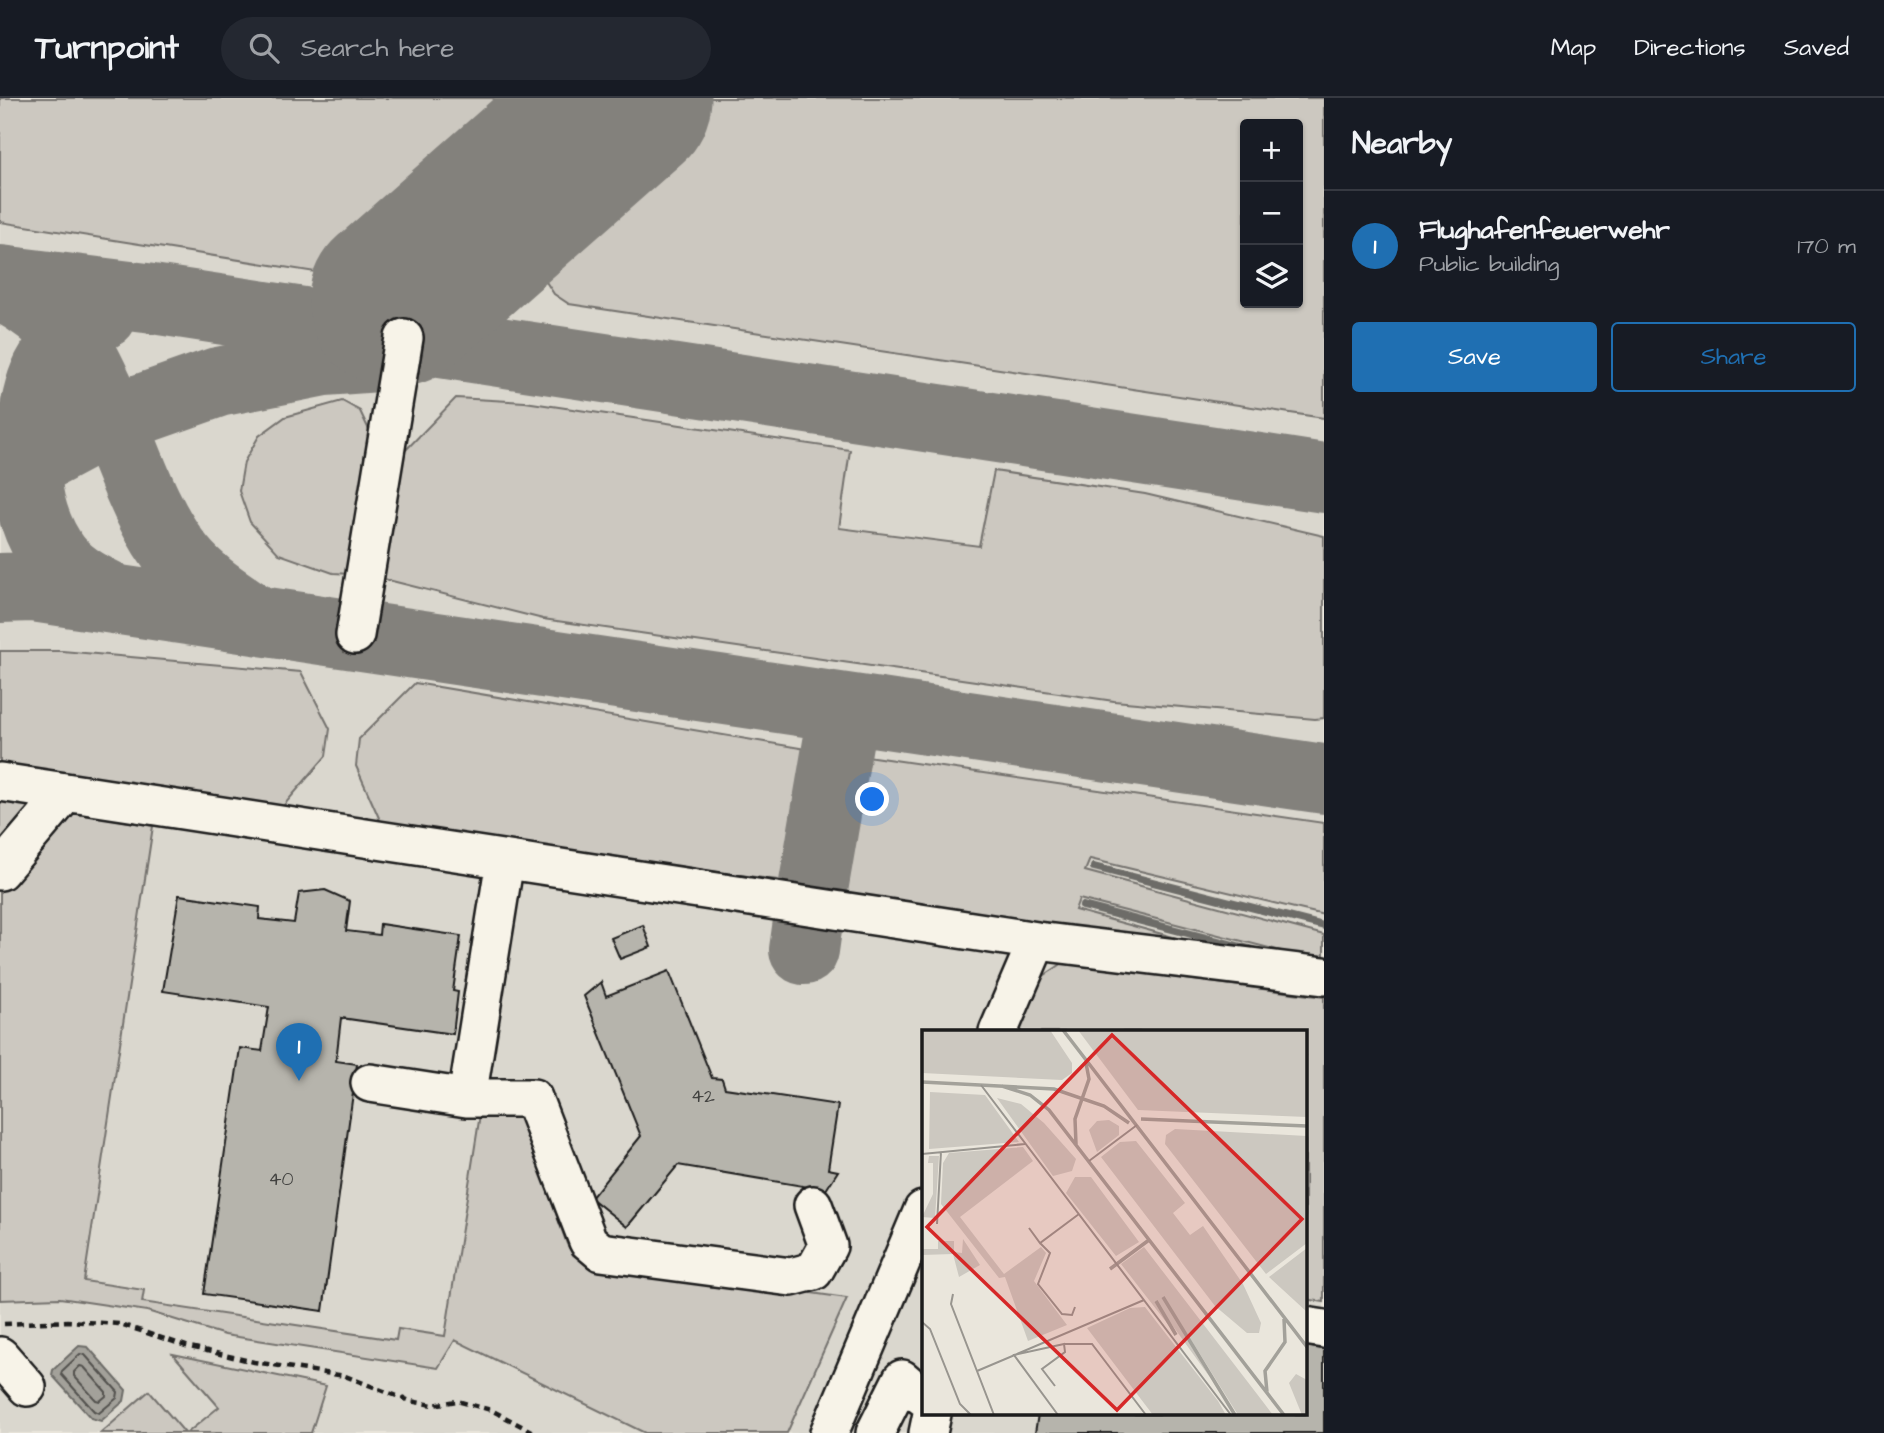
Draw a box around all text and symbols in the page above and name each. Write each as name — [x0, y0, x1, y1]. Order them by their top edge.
search box — [221, 17, 711, 80]
text: Turnpoint — [35, 25, 179, 71]
icon: search — [245, 29, 283, 67]
text: Search here — [301, 30, 454, 66]
text: Map — [1551, 31, 1596, 65]
text: Directions — [1634, 31, 1746, 65]
text: Saved — [1784, 31, 1849, 65]
map controls — [1240, 119, 1303, 308]
button: + — [1240, 119, 1303, 182]
text: Nearby — [1352, 123, 1452, 165]
button: − — [1240, 182, 1303, 245]
text: Flughafenfeuerwehr — [1419, 212, 1670, 248]
text: 1 — [1374, 230, 1376, 262]
text: 170 m — [1797, 230, 1856, 262]
button: layers — [1240, 245, 1303, 308]
text: Public building — [1419, 248, 1559, 280]
button: Save — [1352, 322, 1597, 392]
button: Share — [1611, 322, 1856, 392]
your location — [855, 782, 889, 816]
pin: 1 — [276, 1023, 322, 1081]
inset map — [922, 1030, 1307, 1416]
house number: 42 — [691, 1083, 715, 1110]
house number: 40 — [269, 1166, 293, 1193]

